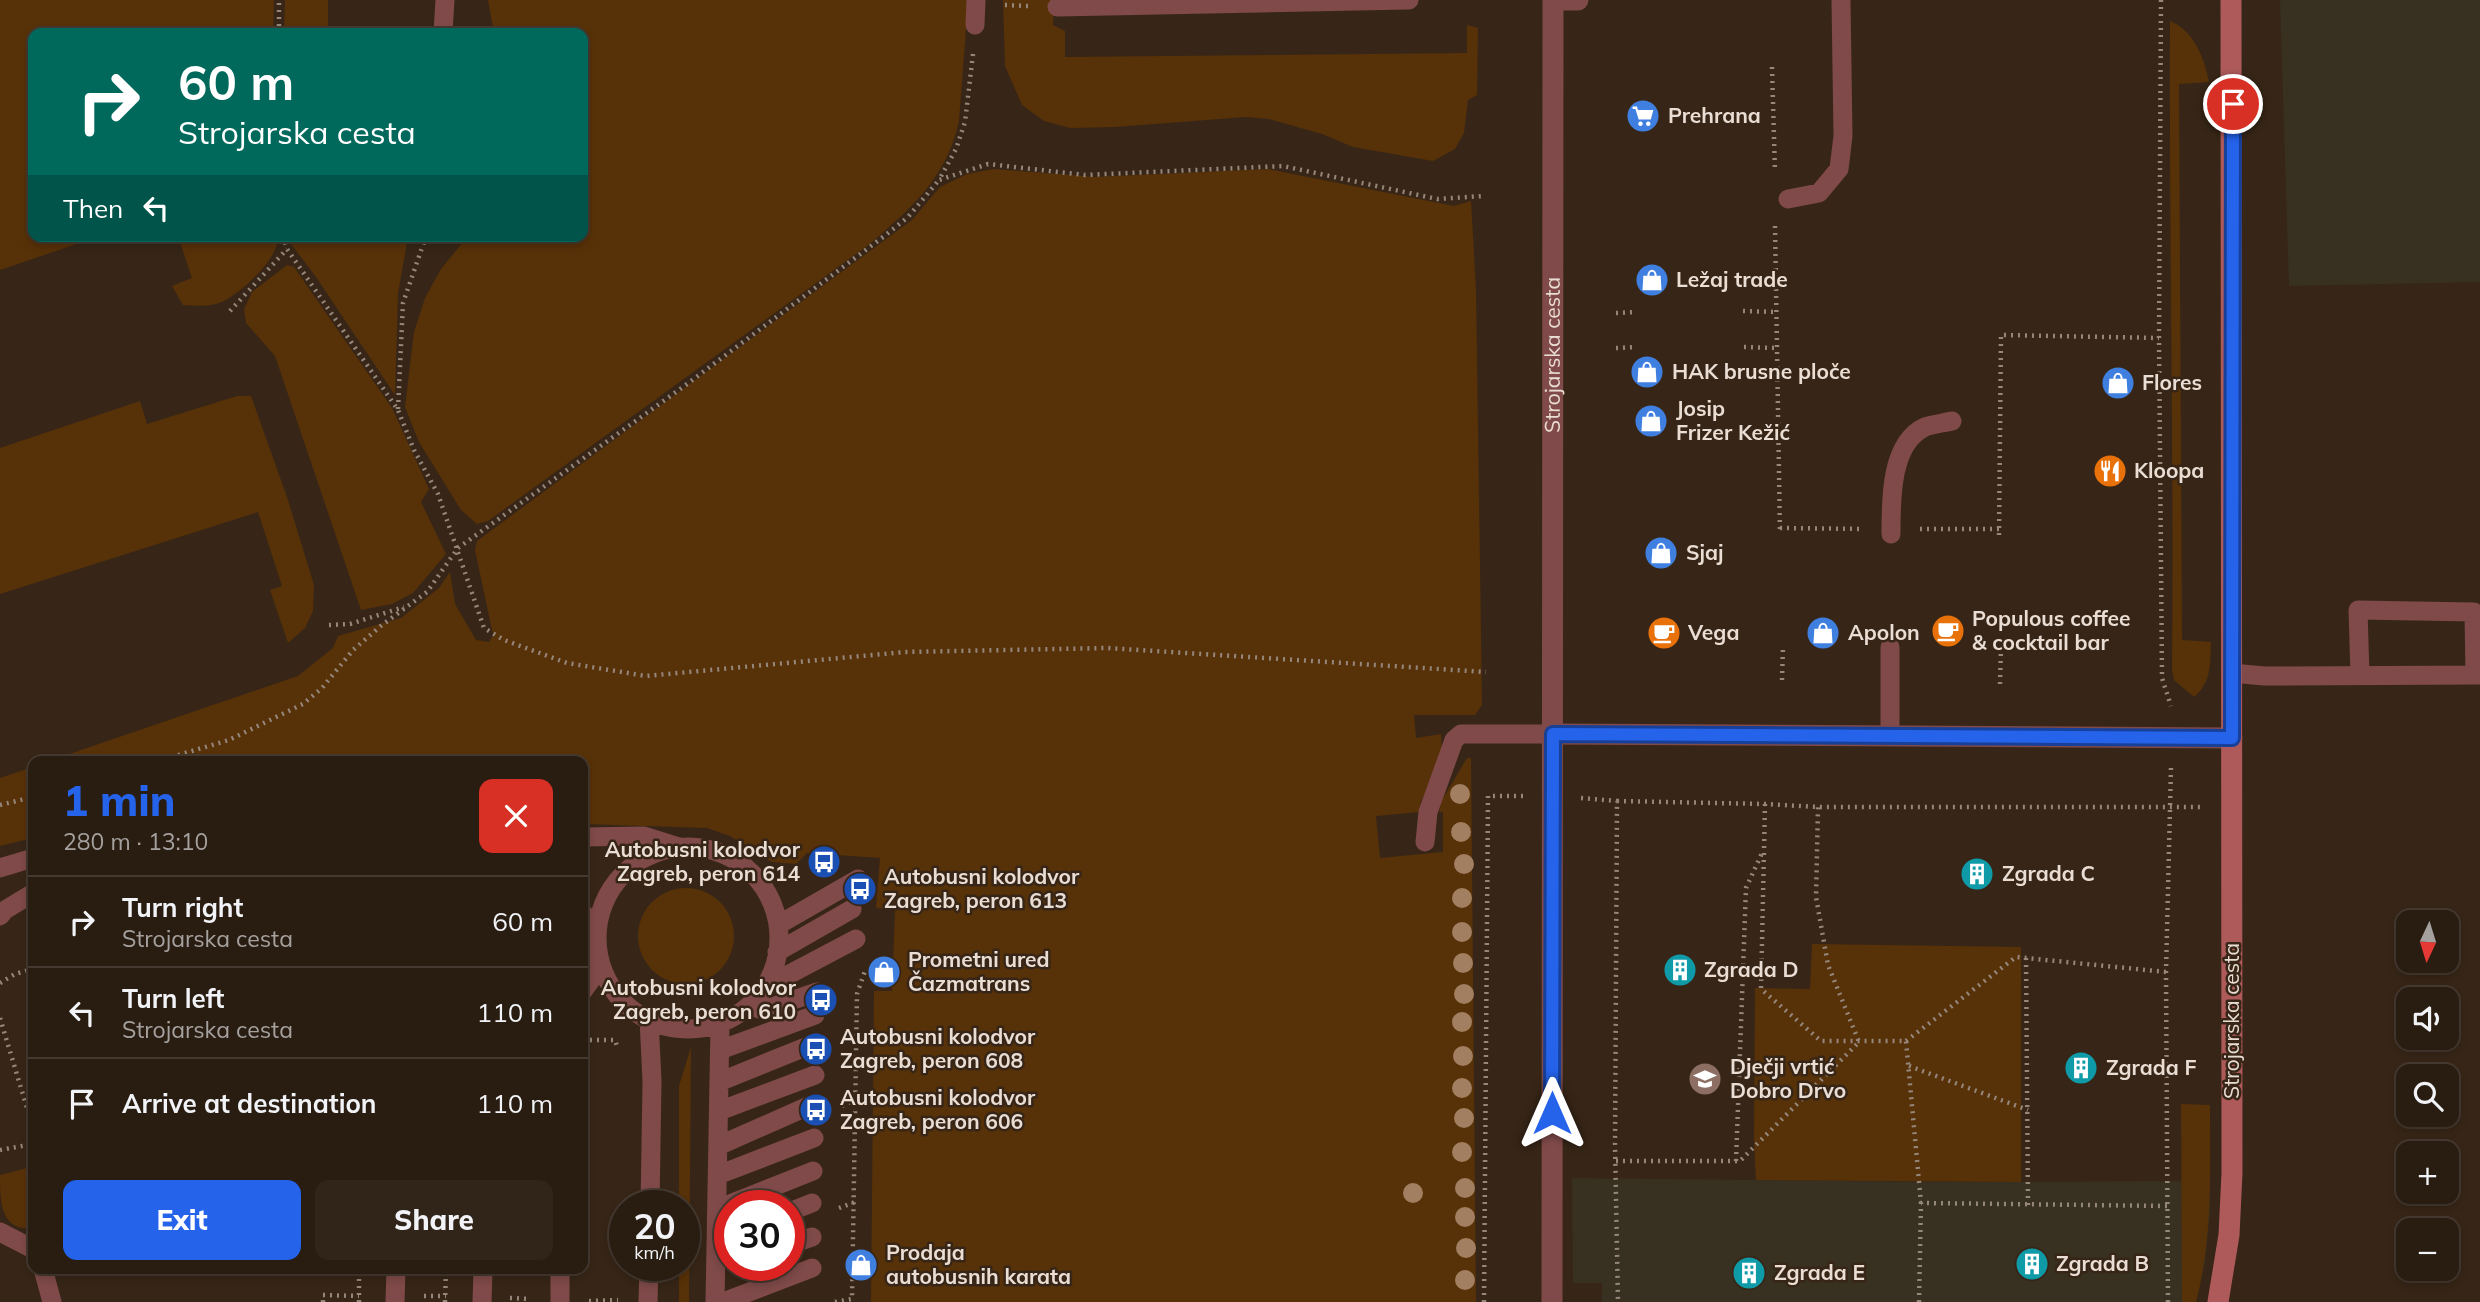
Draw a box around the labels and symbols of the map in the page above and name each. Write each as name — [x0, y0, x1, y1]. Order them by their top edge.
pin — [2203, 74, 2263, 134]
supermarket icon: Prehrana — [1624, 97, 1662, 135]
place label: Prehrana — [1668, 102, 1761, 128]
shop icon: Ležaj trade — [1633, 261, 1671, 299]
place label: Ležaj trade — [1676, 266, 1788, 292]
street label: Strojarska cesta — [1539, 277, 1565, 433]
shop icon: HAK brusne ploče — [1628, 353, 1666, 391]
place label: HAK brusne ploče — [1672, 358, 1851, 384]
shop icon: Flores — [2099, 364, 2137, 402]
place label: Flores — [2142, 369, 2202, 395]
place label: Josip Frizer Kežić — [1676, 395, 1790, 445]
shop icon: Josip Frizer Kežić — [1632, 402, 1670, 440]
restaurant icon: Kloopa — [2091, 452, 2129, 490]
place label: Kloopa — [2134, 457, 2204, 483]
shop icon: Sjaj — [1642, 534, 1680, 572]
place label: Sjaj — [1686, 539, 1724, 565]
place label: Populous coffee & cocktail bar — [1972, 605, 2131, 655]
cafe icon: Populous coffee & cocktail bar — [1929, 612, 1967, 650]
cafe icon: Vega — [1645, 614, 1683, 652]
shop icon: Apolon — [1804, 614, 1842, 652]
place label: Vega — [1687, 619, 1739, 645]
place label: Apolon — [1848, 619, 1920, 645]
place label: Autobusni kolodvor Zagreb, peron 614 — [605, 836, 801, 886]
bus stop icon: Autobusni kolodvor Zagreb, peron 614 — [805, 843, 843, 881]
building icon: Zgrada C — [1958, 855, 1996, 893]
place label: Zgrada C — [2002, 860, 2095, 886]
place label: Autobusni kolodvor Zagreb, peron 613 — [884, 863, 1080, 913]
bus stop icon: Autobusni kolodvor Zagreb, peron 613 — [841, 870, 879, 908]
north arrow — [2396, 910, 2459, 973]
street label: Strojarska cesta — [2218, 943, 2244, 1099]
place label: Prometni ured Čazmatrans — [908, 946, 1050, 996]
building icon: Zgrada D — [1661, 951, 1699, 989]
shop icon: Prometni ured Čazmatrans — [865, 953, 903, 991]
place label: Zgrada D — [1704, 956, 1798, 982]
place label: Autobusni kolodvor Zagreb, peron 610 — [601, 974, 797, 1024]
bus stop icon: Autobusni kolodvor Zagreb, peron 610 — [802, 981, 840, 1019]
place label: Autobusni kolodvor Zagreb, peron 608 — [840, 1023, 1036, 1073]
bus stop icon: Autobusni kolodvor Zagreb, peron 608 — [797, 1030, 835, 1068]
building icon: Zgrada F — [2062, 1049, 2100, 1087]
place label: Dječji vrtić Dobro Drvo — [1730, 1053, 1846, 1103]
place label: Zgrada F — [2106, 1054, 2197, 1080]
school or university icon: Dječji vrtić Dobro Drvo — [1686, 1060, 1724, 1098]
position arrow — [1515, 1076, 1589, 1150]
place label: Autobusni kolodvor Zagreb, peron 606 — [840, 1084, 1036, 1134]
bus stop icon: Autobusni kolodvor Zagreb, peron 606 — [797, 1091, 835, 1129]
speed limit sign: 30 — [714, 1190, 805, 1281]
place label: Prodaja autobusnih karata — [886, 1239, 1071, 1289]
building icon: Zgrada B — [2013, 1245, 2051, 1283]
shop icon: Prodaja autobusnih karata — [842, 1246, 880, 1284]
place label: Zgrada B — [2056, 1250, 2149, 1276]
building icon: Zgrada E — [1730, 1254, 1768, 1292]
place label: Zgrada E — [1774, 1259, 1865, 1285]

